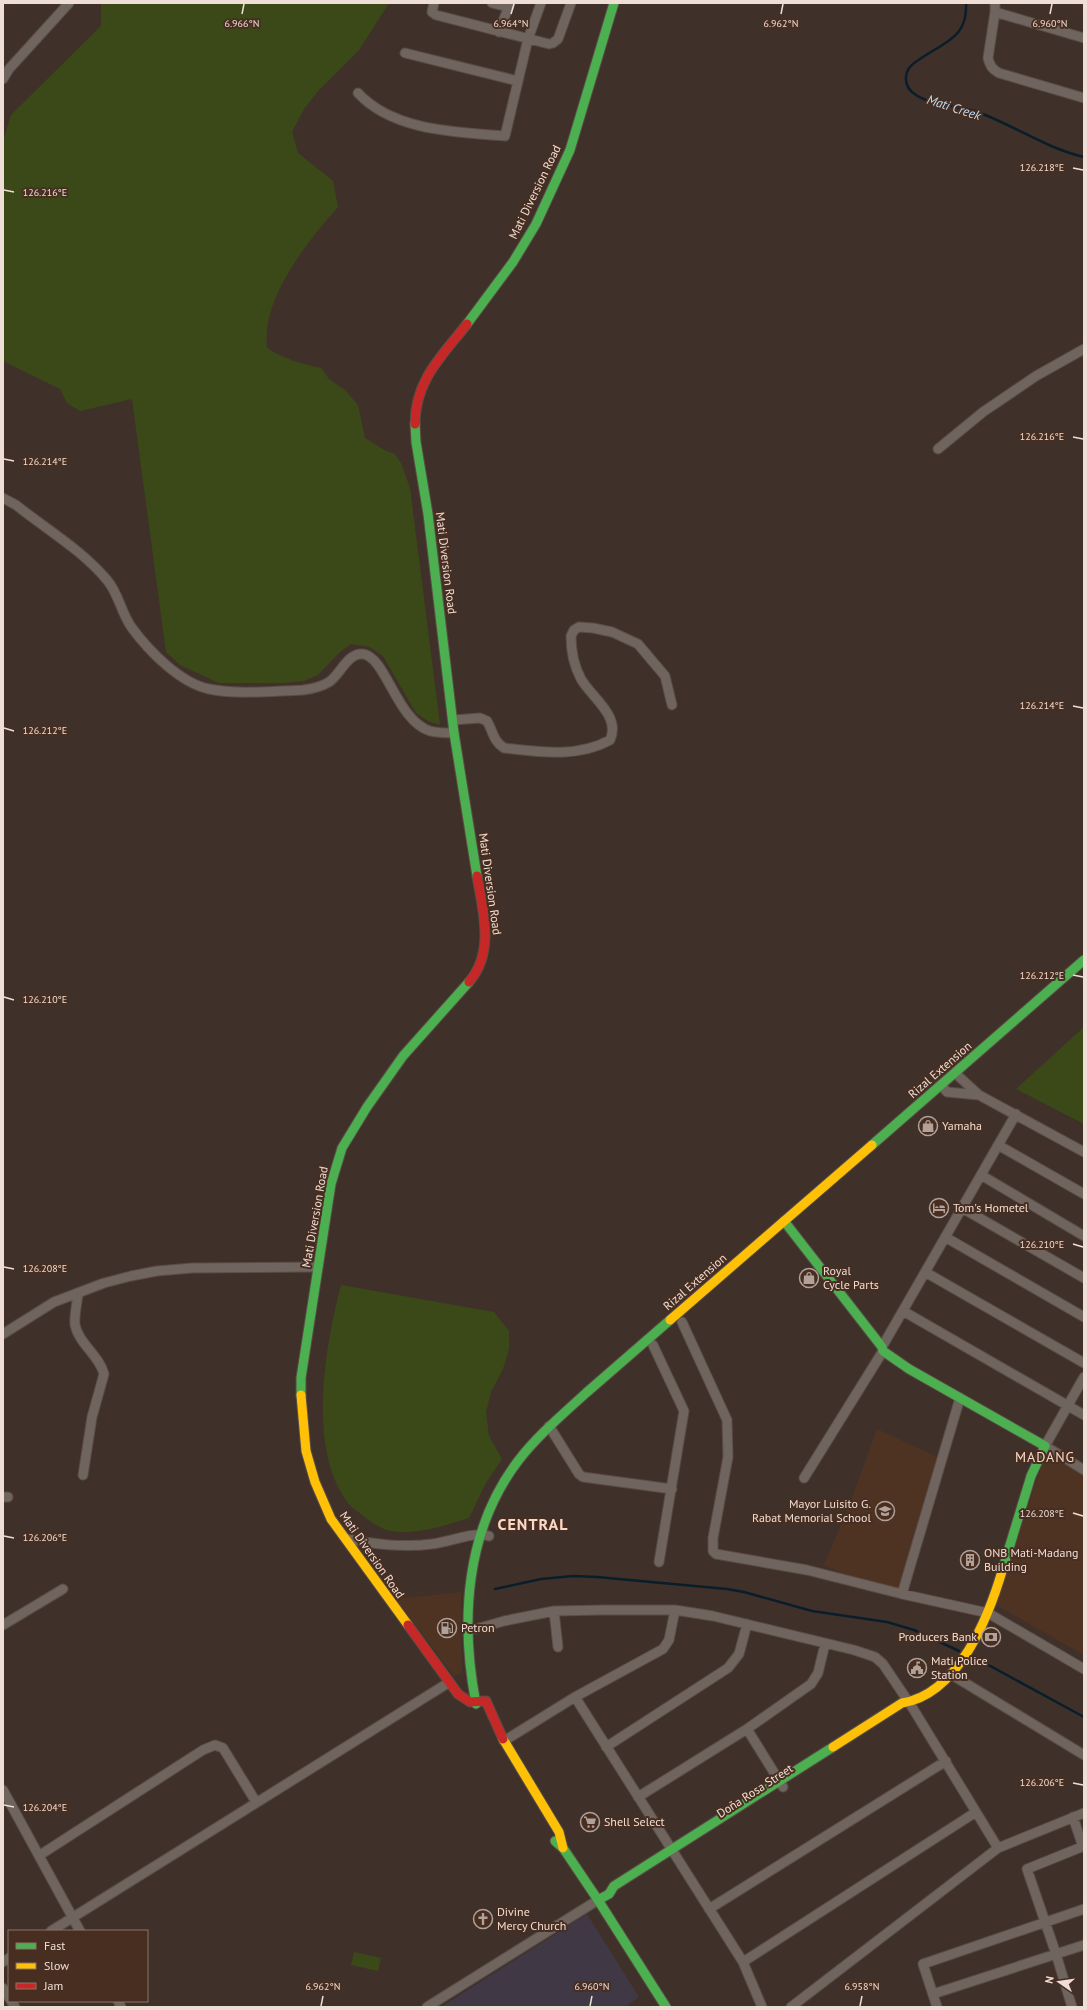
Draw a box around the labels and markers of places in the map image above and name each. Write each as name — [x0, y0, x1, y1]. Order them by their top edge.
shop icon: Yamaha — [917, 1115, 939, 1137]
place label: Yamaha — [942, 1118, 982, 1133]
hotel icon: Tom's Hometel — [928, 1197, 950, 1219]
place label: Tom's Hometel — [953, 1200, 1029, 1215]
place label: Royal Cycle Parts — [823, 1263, 879, 1292]
shop icon: Royal Cycle Parts — [798, 1267, 820, 1289]
place label: Mayor Luisito G. Rabat Memorial School — [752, 1496, 871, 1525]
school or university icon: Mayor Luisito G. Rabat Memorial School — [874, 1500, 896, 1522]
place label: ONB Mati-Madang Building — [984, 1545, 1078, 1574]
building icon: ONB Mati-Madang Building — [959, 1549, 981, 1571]
fuel station icon: Petron — [436, 1617, 458, 1639]
place label: Petron — [461, 1620, 495, 1635]
bank icon: Producers Bank — [980, 1626, 1002, 1648]
place label: Producers Bank — [898, 1629, 977, 1644]
place label: Mati Police Station — [931, 1653, 988, 1682]
public building icon: Mati Police Station — [906, 1657, 928, 1679]
supermarket icon: Shell Select — [579, 1811, 601, 1833]
place label: Shell Select — [604, 1814, 665, 1829]
place label: Divine Mercy Church — [497, 1904, 566, 1933]
church icon: Divine Mercy Church — [472, 1908, 494, 1930]

